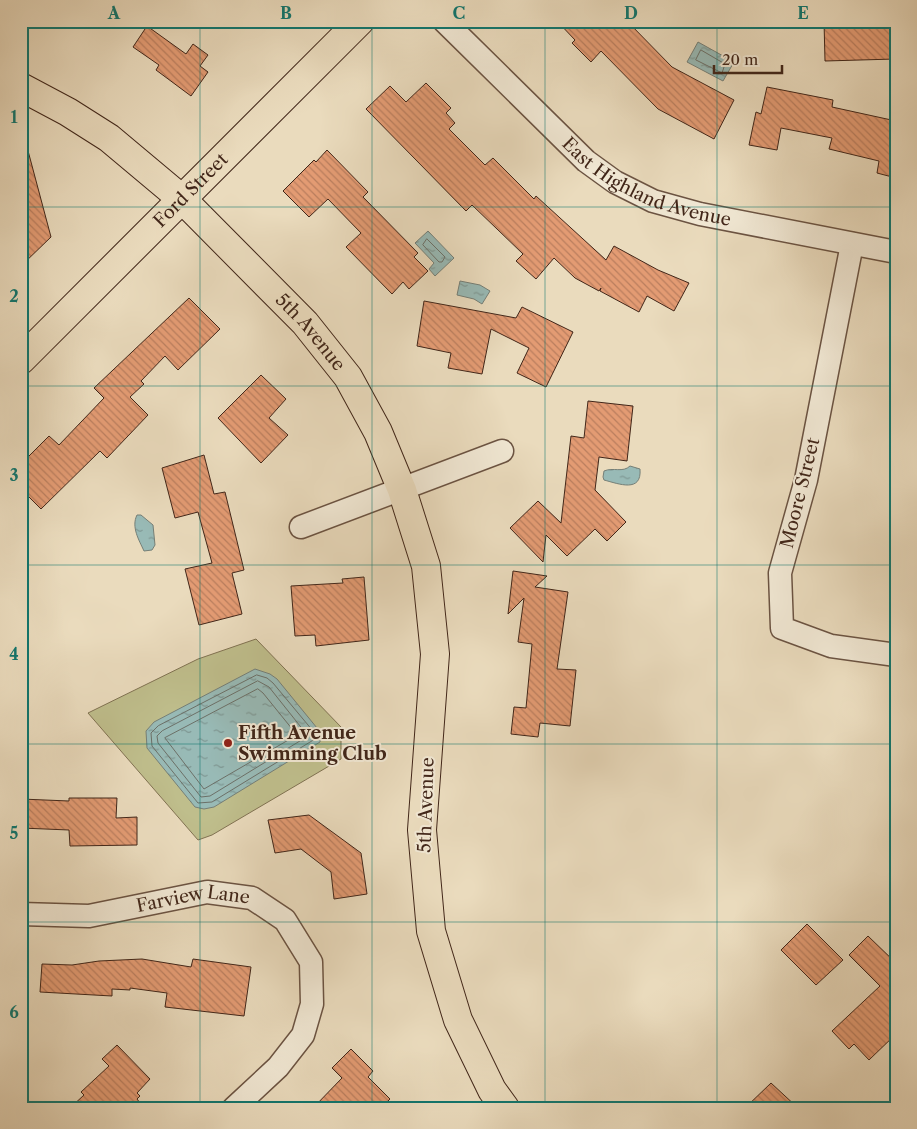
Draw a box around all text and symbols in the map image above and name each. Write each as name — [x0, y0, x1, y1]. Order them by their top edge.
text: A — [107, 3, 121, 23]
text: B — [280, 3, 292, 23]
text: C — [453, 3, 465, 23]
text: D — [624, 3, 638, 23]
text: E — [797, 3, 809, 23]
scale bar — [714, 42, 782, 74]
text: 20 m — [722, 50, 758, 69]
text: 1 — [10, 107, 18, 127]
street label: East Highland Avenue — [557, 133, 733, 231]
street label: Ford Street — [149, 148, 233, 232]
text: 2 — [9, 286, 19, 306]
street label: 5th Avenue — [271, 289, 350, 375]
street label: Moore Street — [776, 435, 825, 551]
text: 3 — [9, 465, 19, 485]
text: 4 — [9, 644, 19, 664]
place label: Fifth Avenue Swimming Club — [238, 722, 387, 765]
marker: Fifth Avenue Swimming Club — [222, 737, 234, 749]
street label: 5th Avenue — [413, 757, 439, 853]
text: 5 — [10, 823, 19, 843]
street label: Farview Lane — [134, 881, 251, 917]
text: 6 — [9, 1002, 19, 1022]

